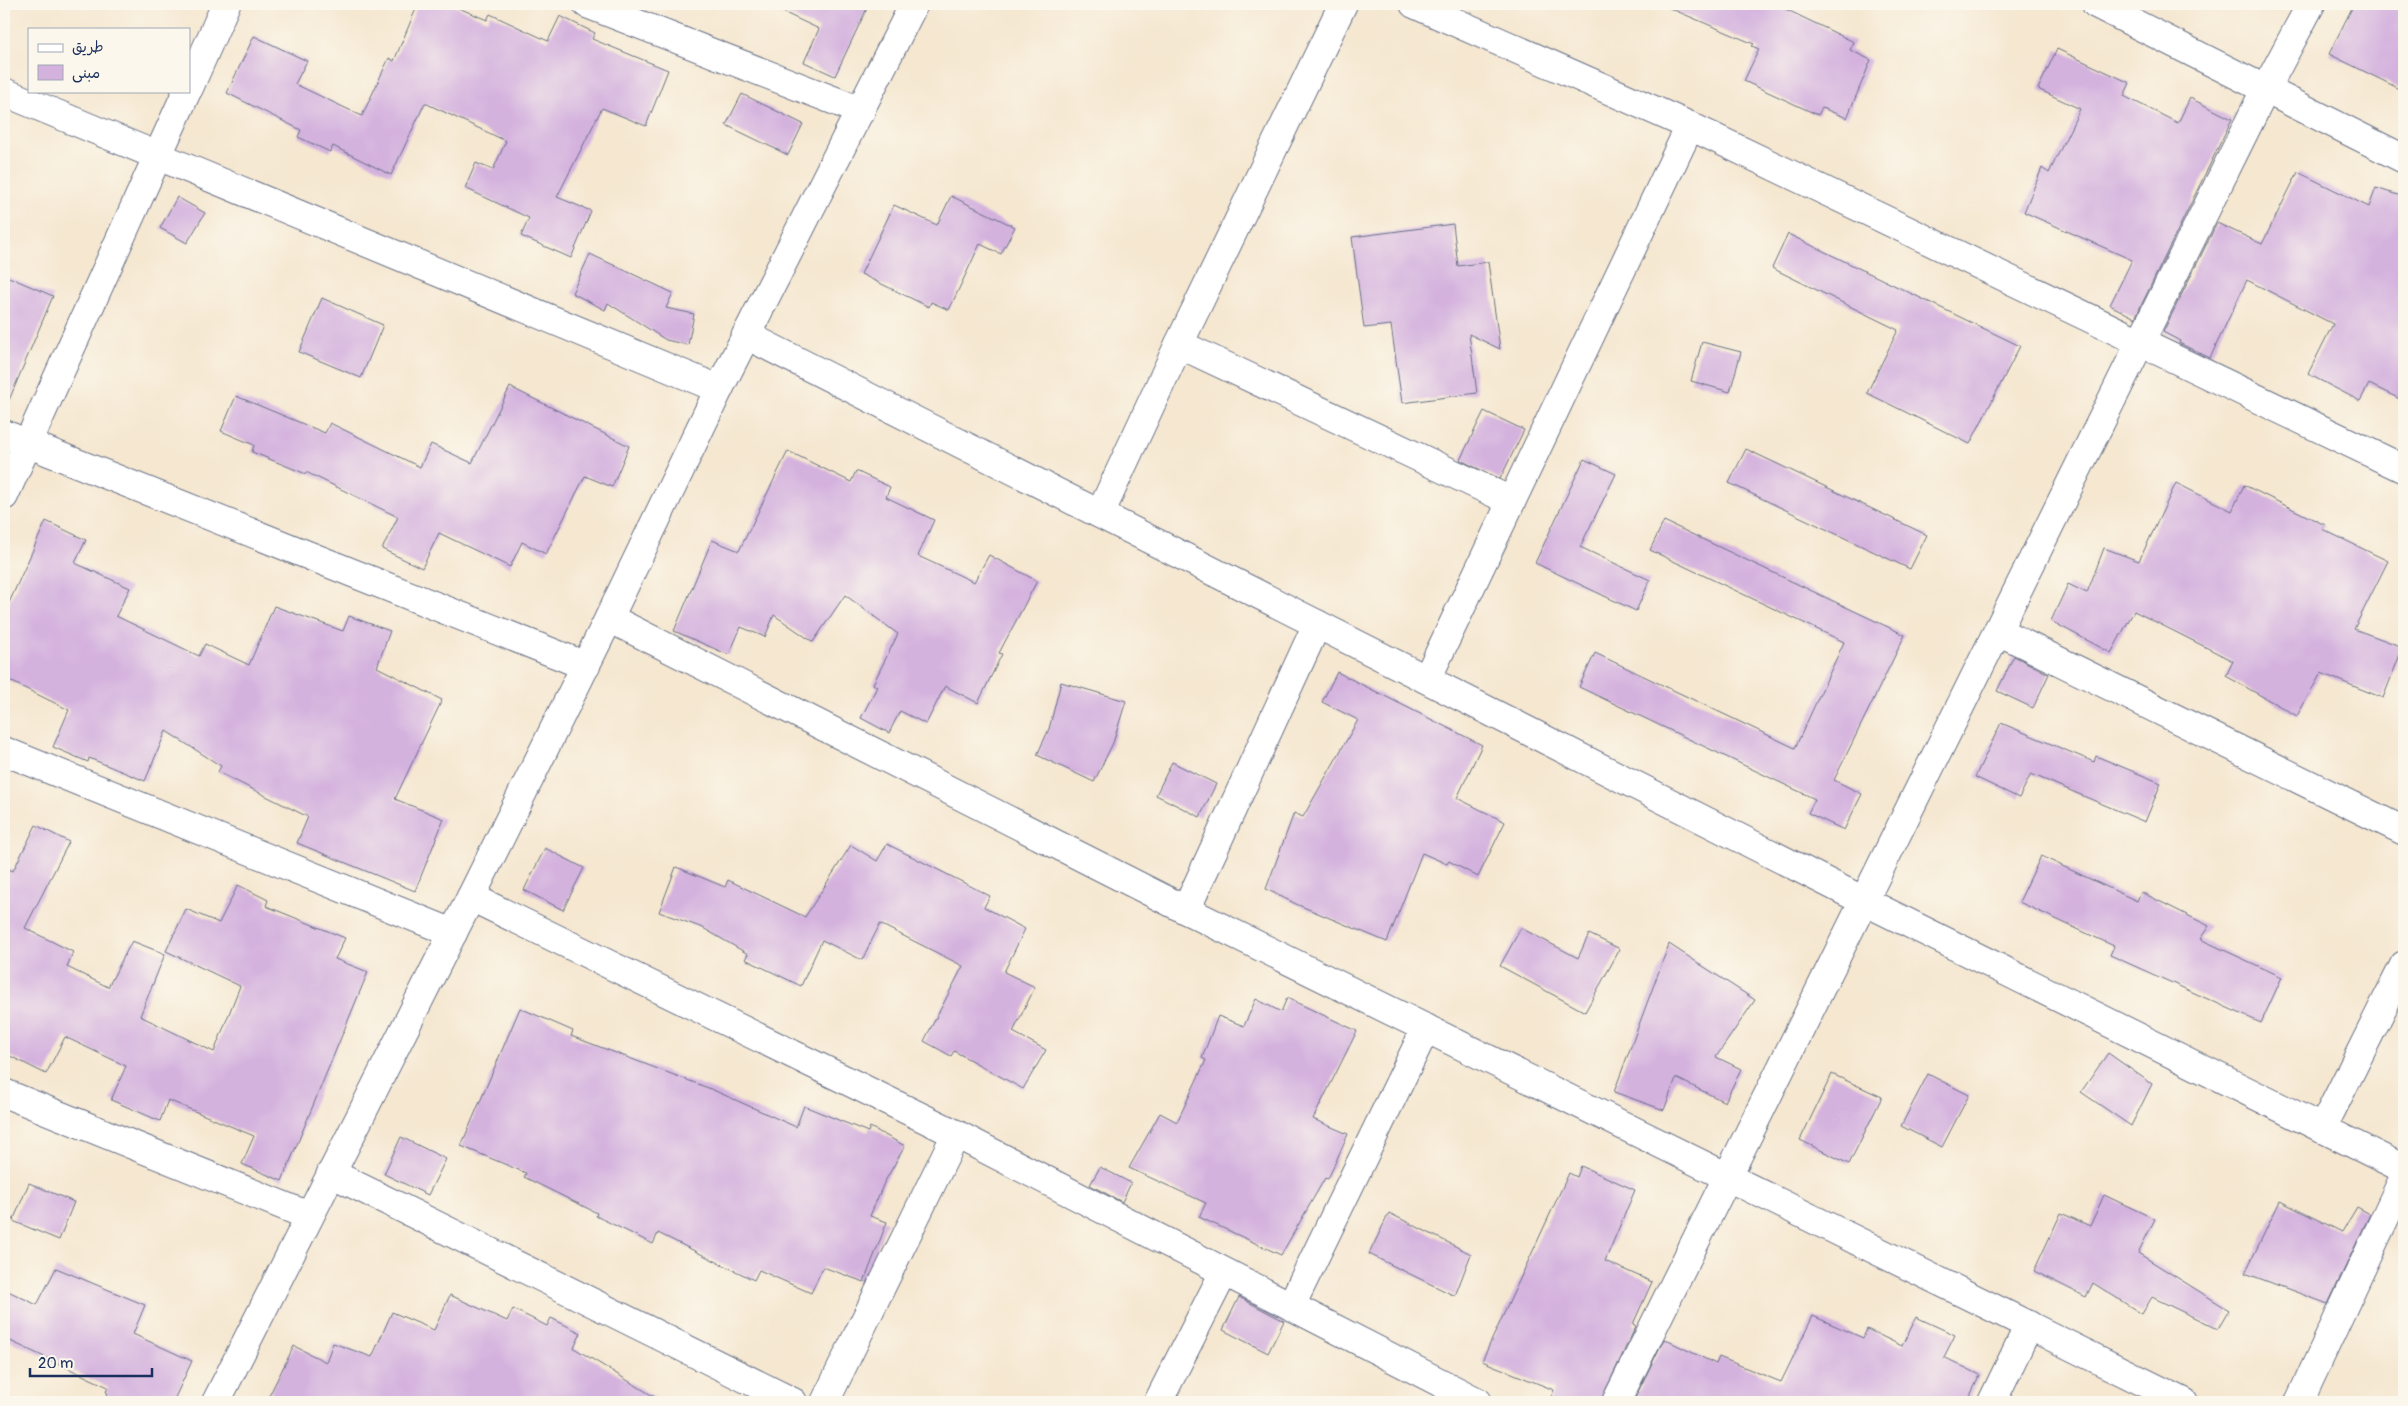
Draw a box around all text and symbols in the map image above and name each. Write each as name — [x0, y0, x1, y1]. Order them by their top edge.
legend — [28, 28, 190, 92]
text: طريق — [72, 38, 104, 57]
text: مبنى — [72, 64, 100, 83]
scale bar — [30, 1346, 152, 1378]
text: 20 m — [38, 1354, 73, 1373]

